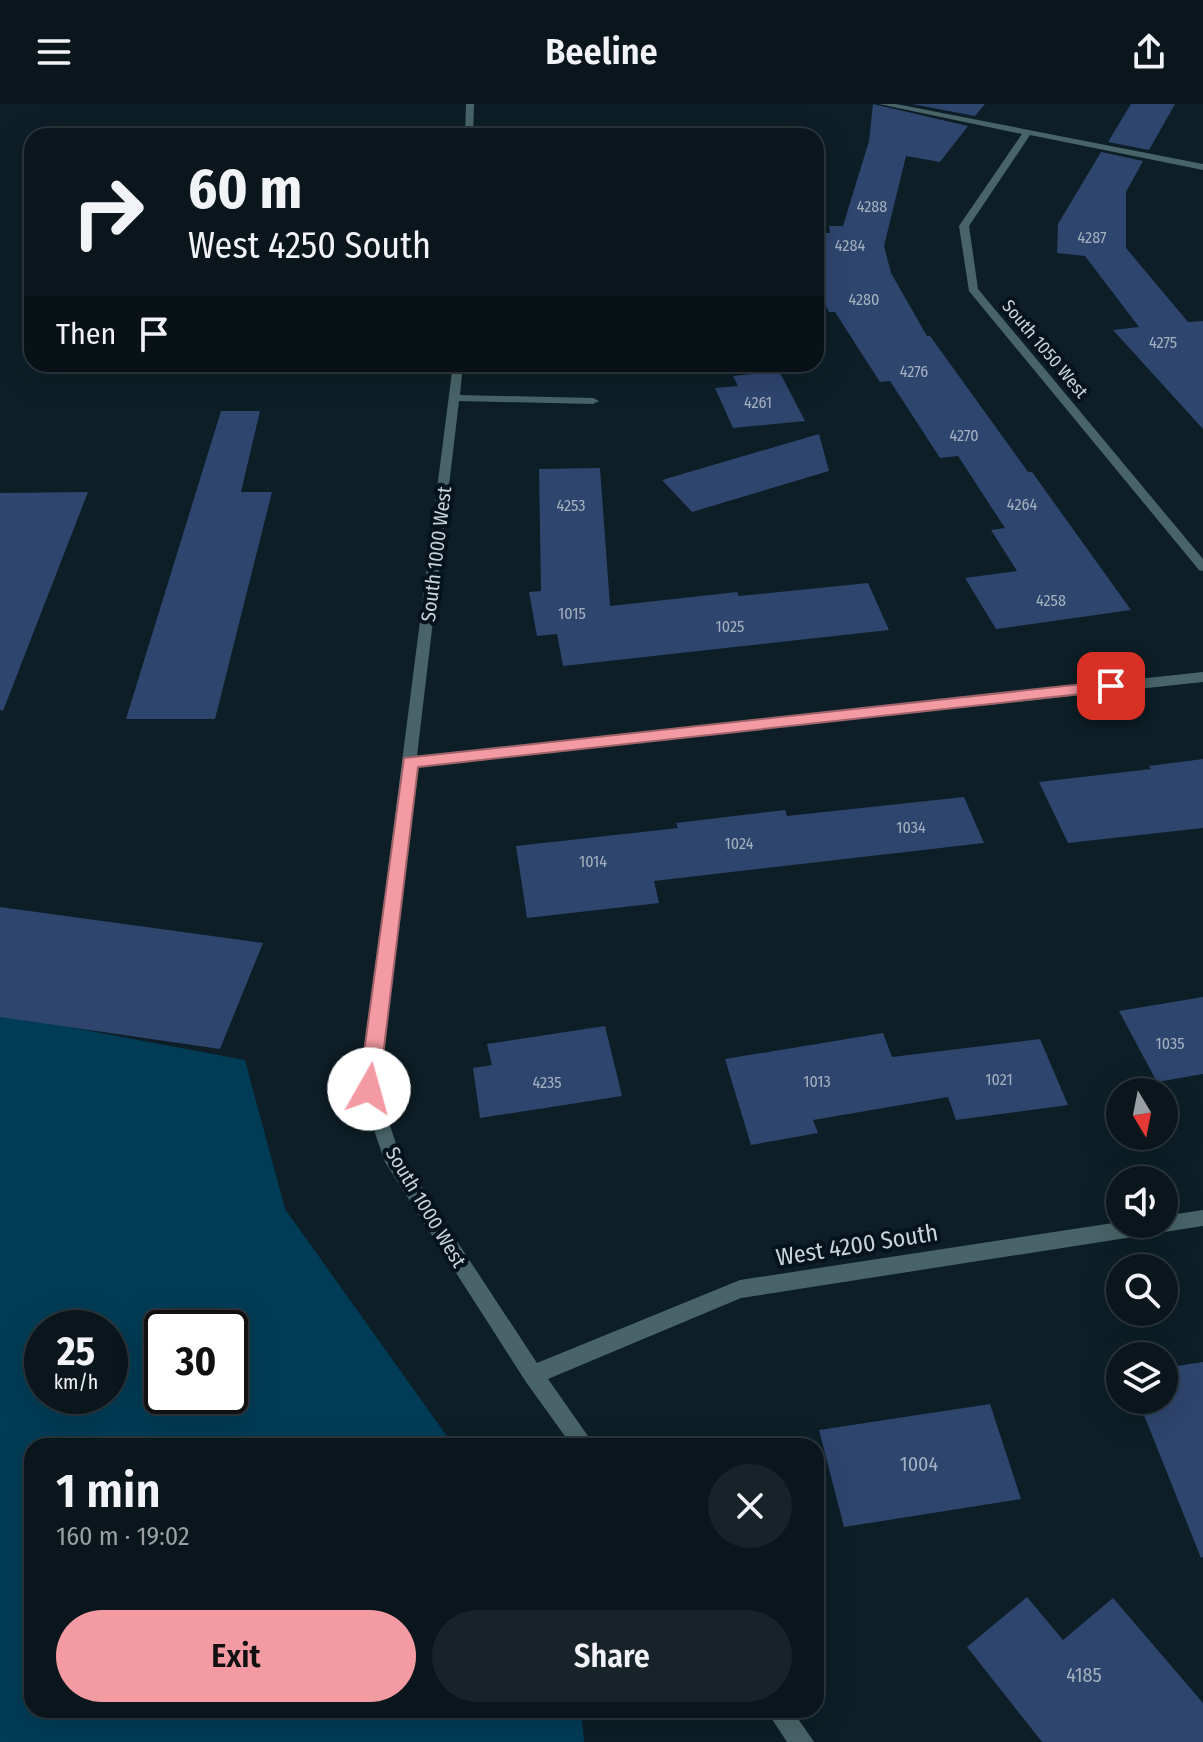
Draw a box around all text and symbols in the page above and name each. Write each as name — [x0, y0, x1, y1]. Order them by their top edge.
icon: menu — [32, 30, 76, 74]
text: Beeline — [545, 30, 658, 74]
icon: share — [1127, 30, 1171, 74]
text: 60 m — [188, 156, 302, 223]
icon: right — [56, 160, 160, 264]
house number: 4288 — [857, 197, 887, 216]
text: West 4250 South — [188, 224, 431, 268]
house number: 4287 — [1078, 228, 1107, 247]
house number: 4284 — [835, 236, 865, 255]
house number: 4280 — [849, 290, 879, 309]
street label: South 1050 West — [998, 295, 1093, 403]
icon: arrive — [132, 312, 176, 356]
text: Then — [56, 316, 116, 352]
house number: 4275 — [1149, 333, 1177, 352]
house number: 4276 — [900, 362, 928, 381]
house number: 4261 — [744, 393, 772, 412]
house number: 4270 — [949, 426, 979, 445]
street label: South 1000 West — [416, 485, 456, 623]
house number: 4264 — [1007, 495, 1037, 514]
house number: 4253 — [556, 496, 586, 515]
house number: 4258 — [1036, 591, 1066, 610]
house number: 1015 — [558, 604, 586, 623]
house number: 1025 — [716, 617, 744, 636]
pin — [1077, 652, 1145, 720]
icon: arrive — [1089, 664, 1133, 708]
house number: 1034 — [896, 818, 926, 837]
house number: 1024 — [725, 834, 754, 853]
house number: 1014 — [579, 852, 607, 871]
house number: 1035 — [1156, 1034, 1184, 1053]
position arrow — [327, 1047, 411, 1131]
house number: 1021 — [985, 1070, 1013, 1089]
house number: 1013 — [803, 1072, 831, 1091]
house number: 4235 — [532, 1073, 562, 1092]
north arrow — [1106, 1078, 1178, 1150]
map controls — [1106, 1078, 1178, 1414]
street label: South 1000 West — [381, 1142, 472, 1272]
button: sound — [1106, 1166, 1178, 1238]
street label: West 4200 South — [774, 1218, 940, 1272]
button: search — [1106, 1254, 1178, 1326]
speed limit sign: 30 — [144, 1310, 248, 1414]
text: 25 — [57, 1328, 95, 1376]
button: layers — [1106, 1342, 1178, 1414]
text: km/h — [54, 1370, 98, 1394]
house number: 1004 — [900, 1452, 938, 1476]
text: 1 min — [56, 1462, 161, 1520]
button: close — [708, 1464, 792, 1548]
text: 160 m · 19:02 — [56, 1521, 189, 1552]
button: Exit — [56, 1610, 416, 1702]
button: Share — [432, 1610, 792, 1702]
house number: 4185 — [1066, 1663, 1102, 1687]

